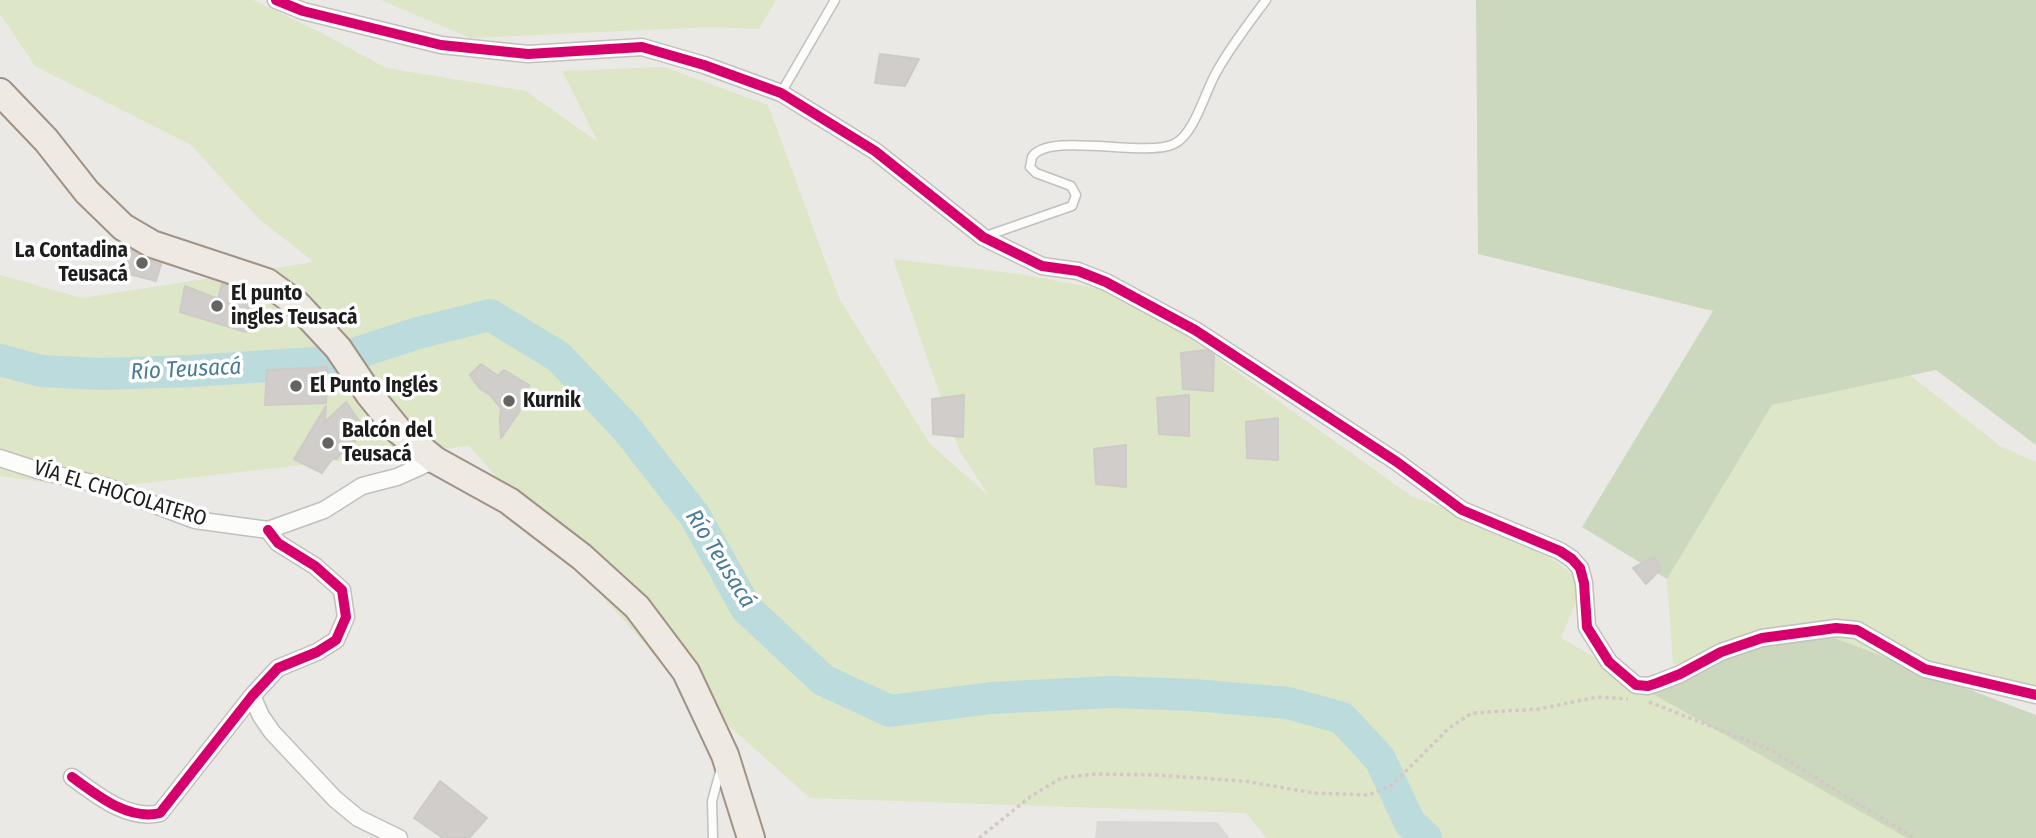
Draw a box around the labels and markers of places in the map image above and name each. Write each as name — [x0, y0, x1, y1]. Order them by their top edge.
place label: La Contadina Teusacá — [15, 238, 128, 288]
marker: La Contadina Teusacá — [134, 255, 150, 271]
place label: El punto ingles Teusacá — [231, 281, 357, 331]
marker: El punto ingles Teusacá — [209, 298, 225, 314]
place label: El Punto Inglés — [310, 373, 438, 399]
marker: El Punto Inglés — [288, 378, 304, 394]
place label: Kurnik — [523, 388, 581, 414]
marker: Kurnik — [501, 393, 517, 409]
place label: Balcón del Teusacá — [342, 418, 433, 468]
marker: Balcón del Teusacá — [320, 435, 336, 451]

